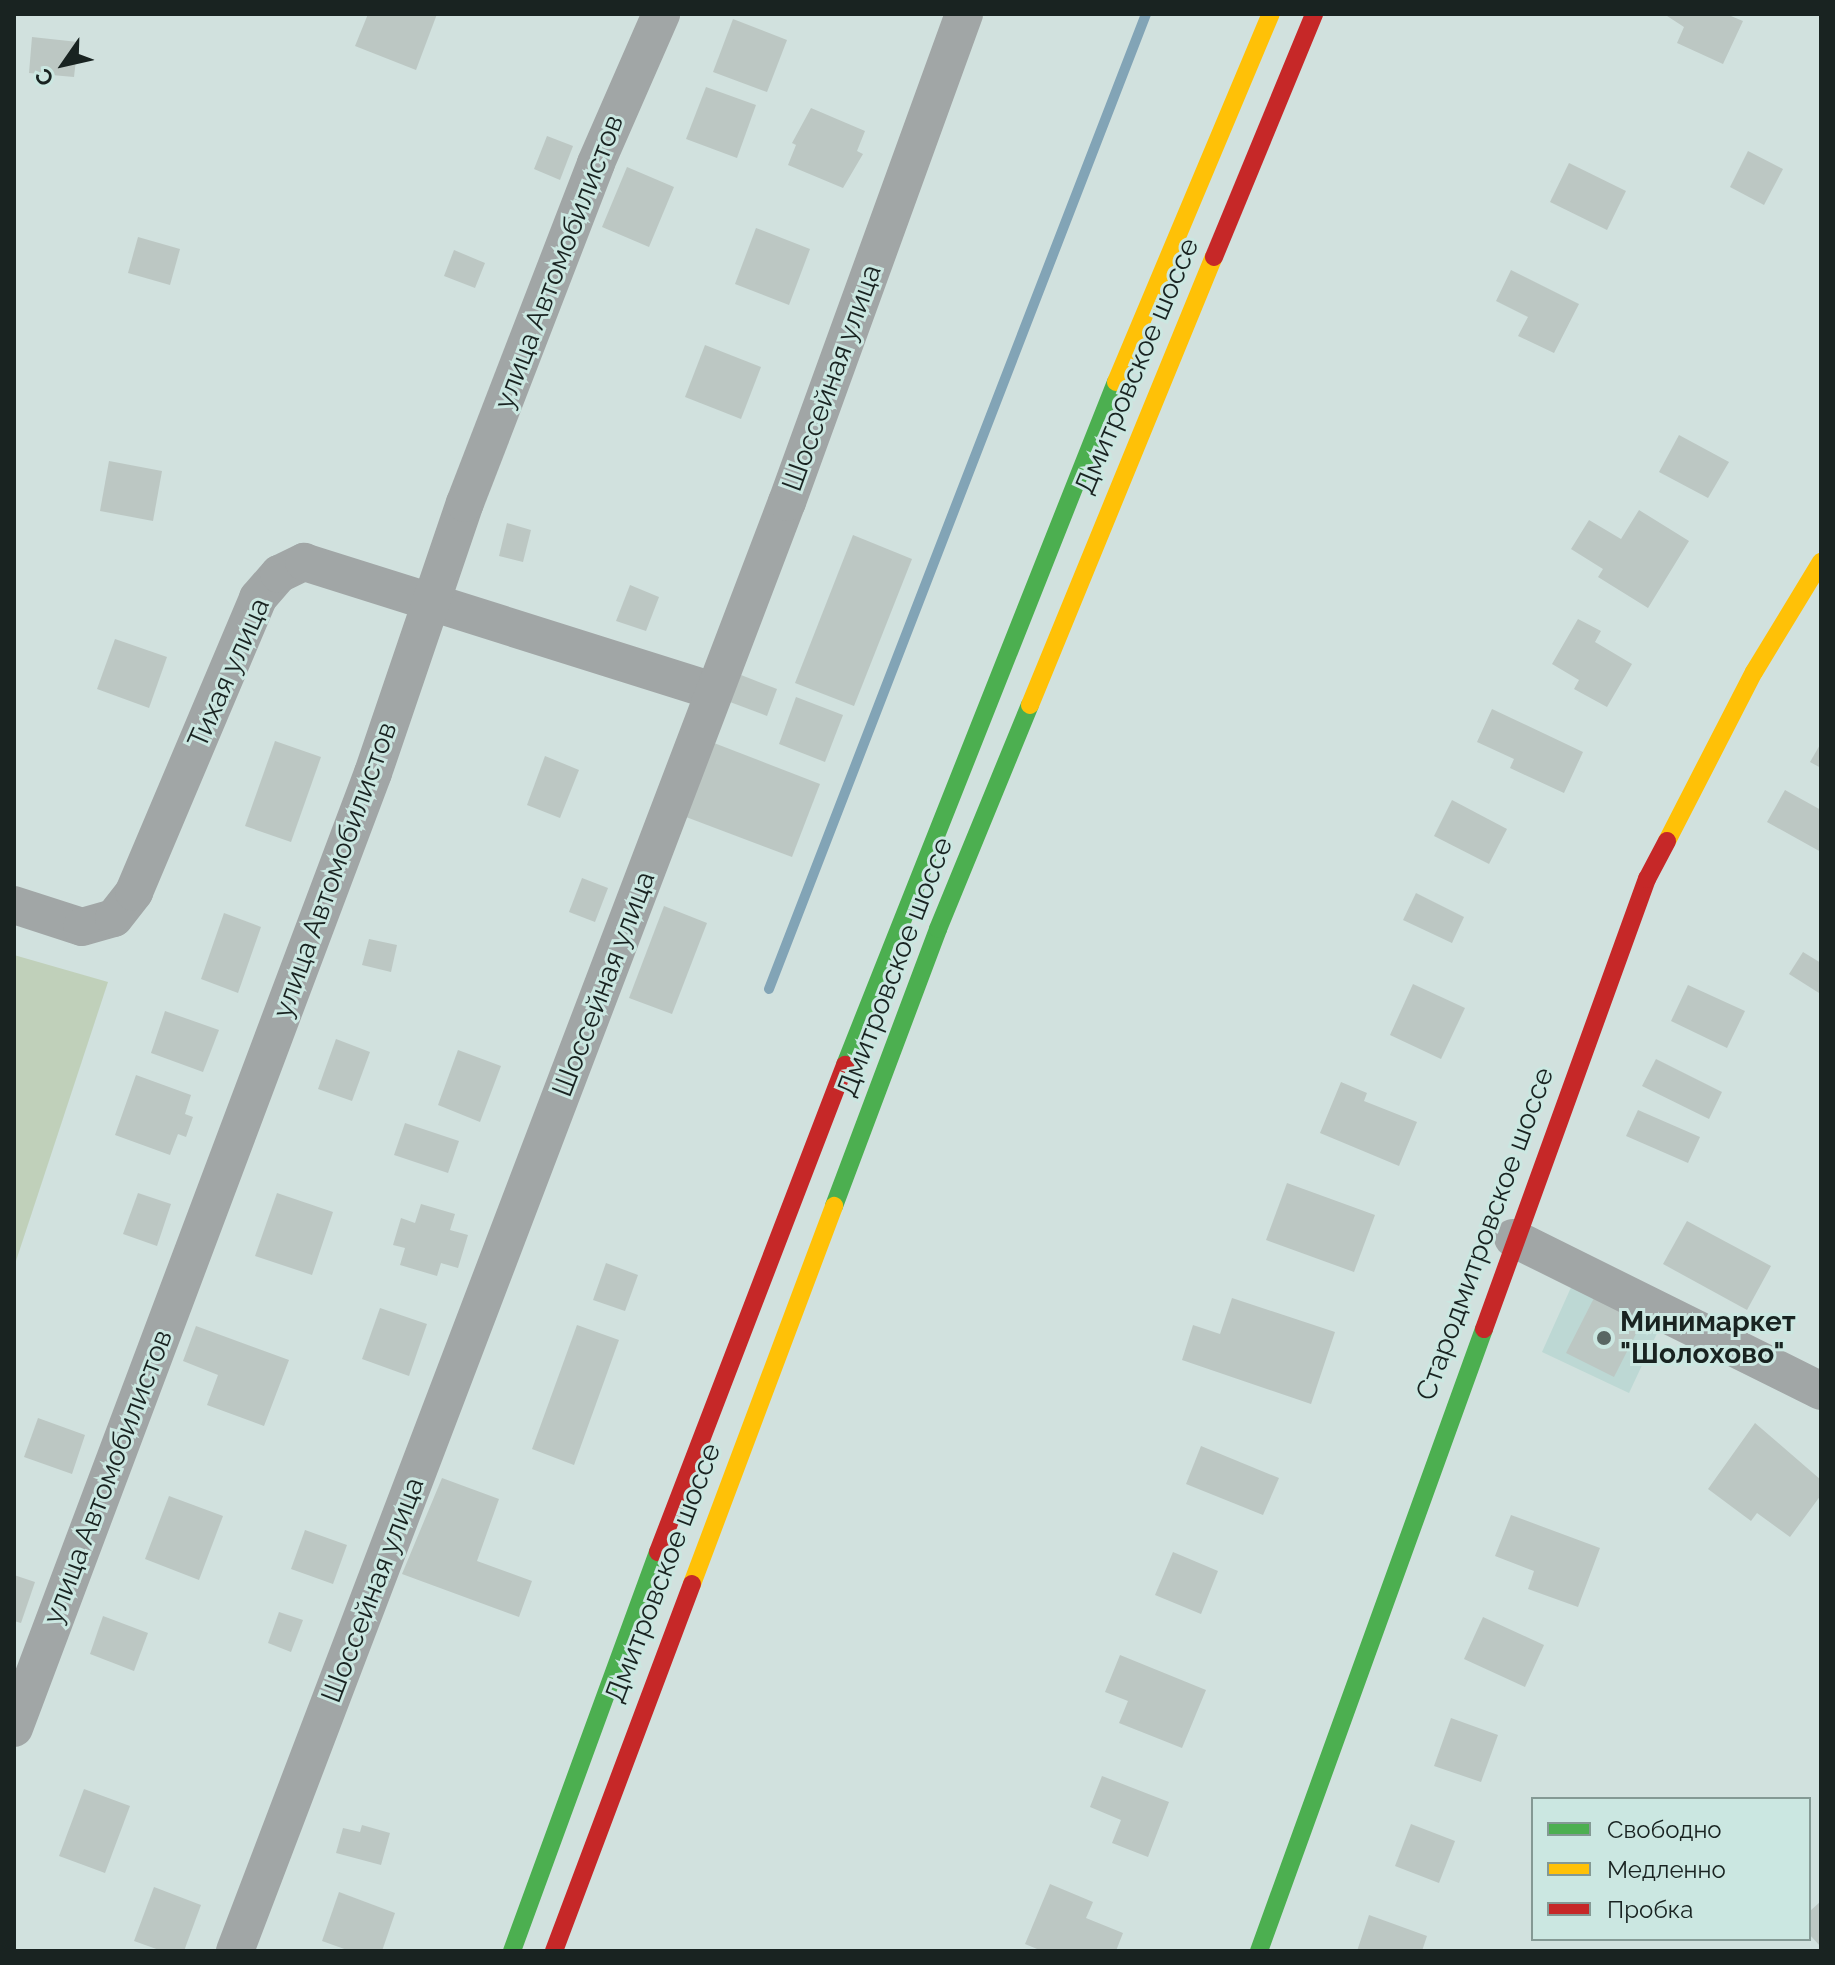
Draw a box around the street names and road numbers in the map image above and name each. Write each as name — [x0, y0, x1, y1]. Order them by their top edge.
street label: улица Автомобилистов — [487, 110, 631, 414]
street label: Дмитровское шоссе — [1068, 233, 1206, 499]
street label: Шоссейная улица — [775, 260, 889, 496]
street label: Тихая улица — [181, 592, 277, 754]
street label: улица Автомобилистов — [266, 717, 404, 1023]
street label: Дмитровское шоссе — [830, 833, 960, 1101]
street label: Шоссейная улица — [545, 866, 663, 1102]
street label: Стародмитровское шоссе — [1409, 1063, 1561, 1405]
street label: улица Автомобилистов — [36, 1325, 180, 1629]
street label: Дмитровское шоссе — [598, 1439, 728, 1707]
street label: Шоссейная улица — [314, 1472, 432, 1708]

